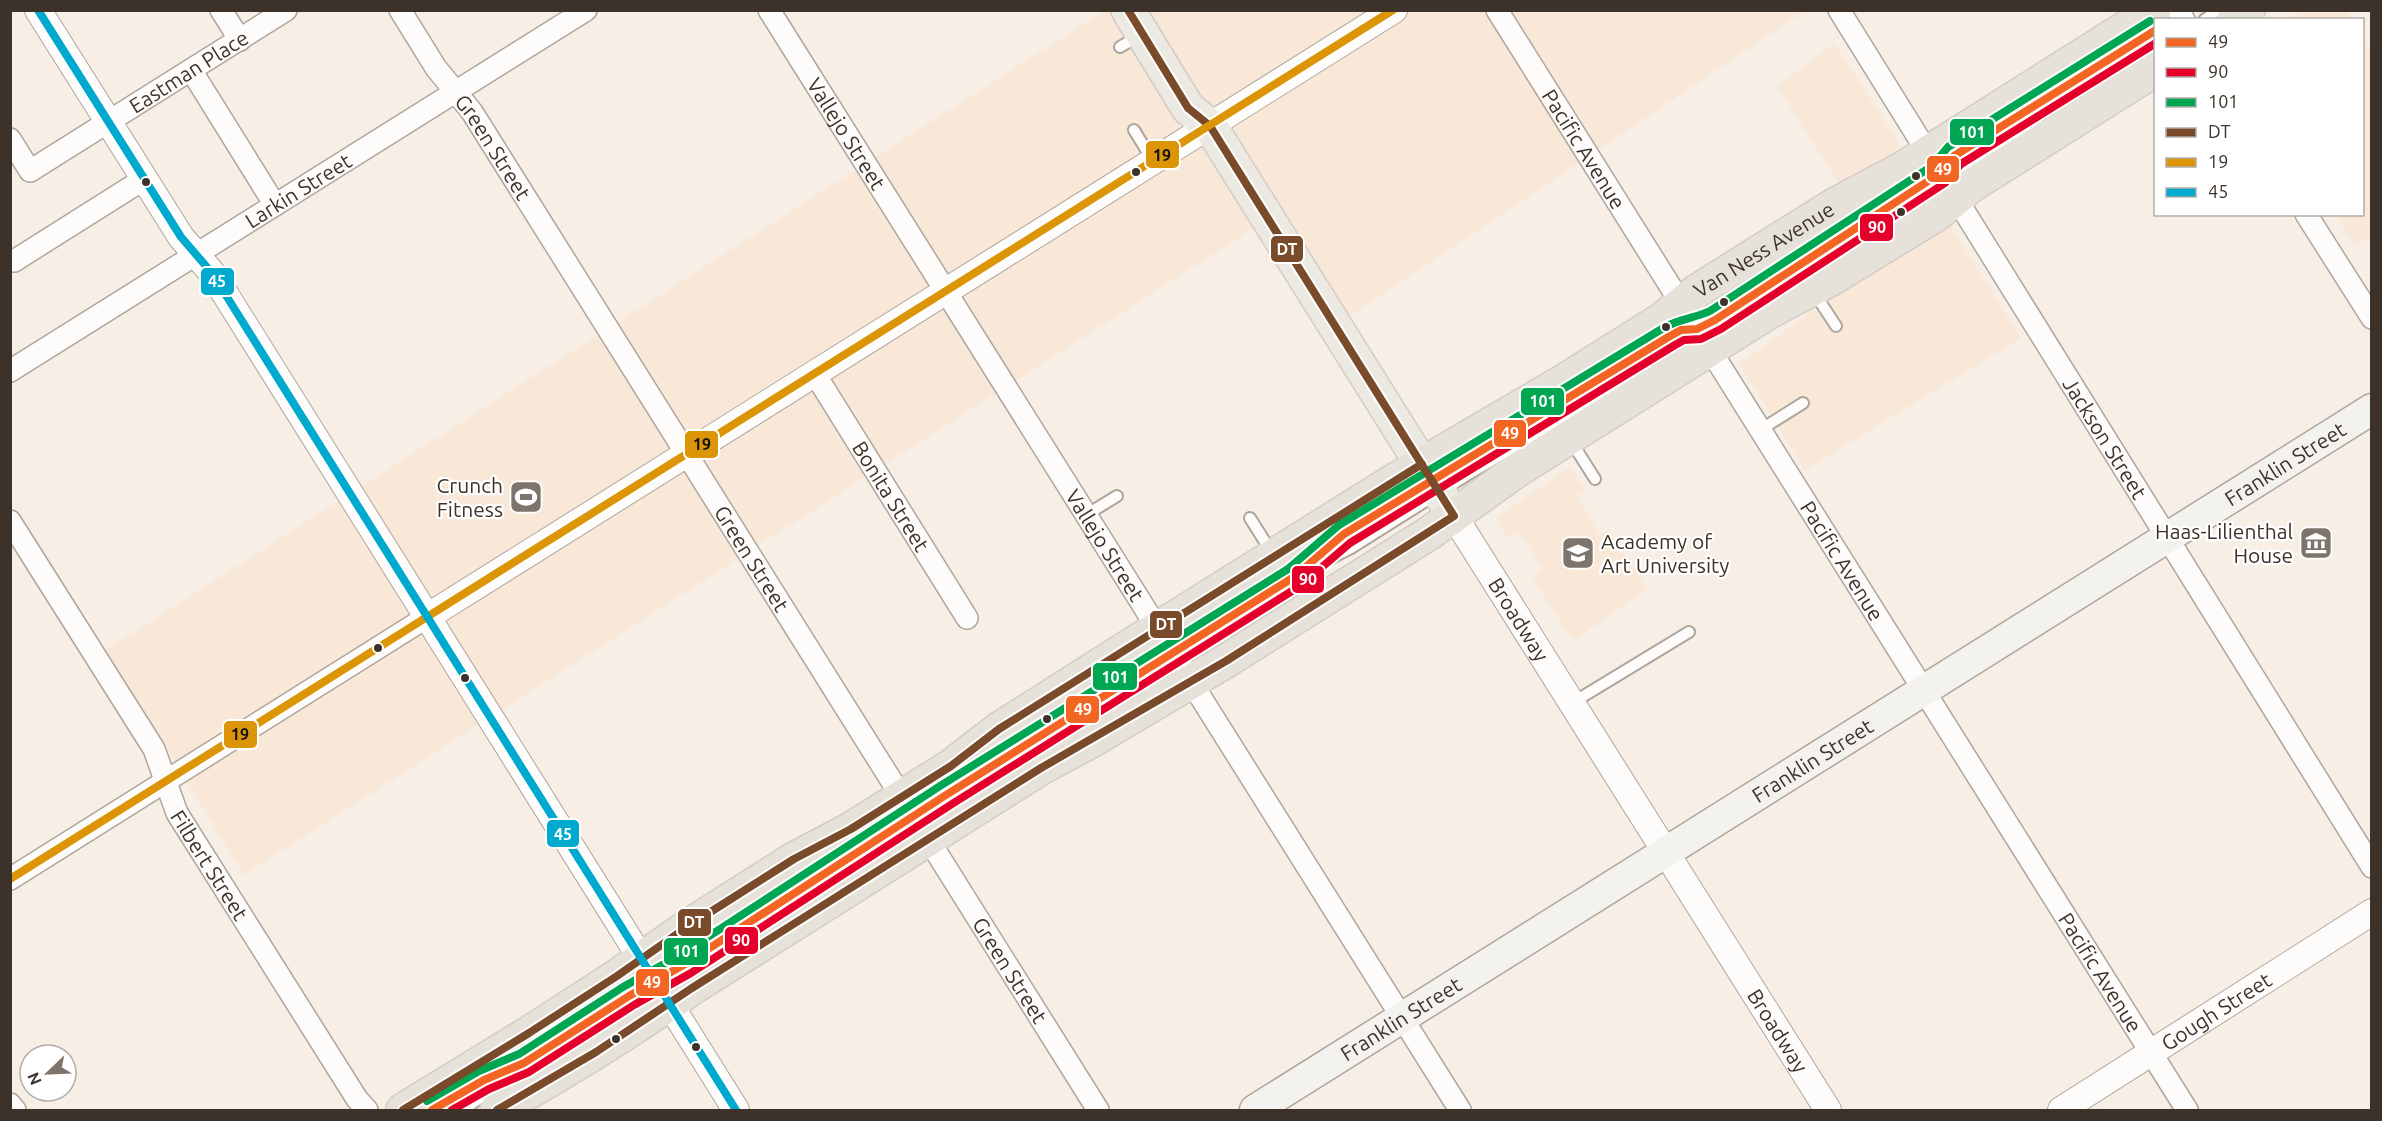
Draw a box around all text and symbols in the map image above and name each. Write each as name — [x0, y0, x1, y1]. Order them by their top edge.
legend — [2154, 18, 2364, 216]
street label: Eastman Place — [125, 25, 252, 118]
text: 49 — [2208, 31, 2228, 51]
text: 90 — [2208, 61, 2228, 81]
street label: Vallejo Street — [803, 73, 891, 194]
street label: Pacific Avenue — [1538, 85, 1631, 213]
street label: Green Street — [450, 89, 536, 204]
text: 101 — [2208, 91, 2238, 111]
line badge: 101 — [1949, 118, 1995, 146]
text: DT — [2208, 121, 2230, 141]
text: 101 — [1958, 123, 1986, 141]
line badge: 19 — [1145, 140, 1180, 169]
text: 19 — [1153, 146, 1171, 164]
street label: Larkin Street — [241, 148, 356, 233]
text: 19 — [2208, 151, 2228, 171]
line badge: 49 — [1926, 155, 1960, 183]
text: 49 — [1934, 160, 1952, 178]
unlabelled marker — [1130, 166, 1142, 178]
unlabelled marker — [1910, 170, 1922, 182]
unlabelled marker — [140, 176, 152, 188]
text: 45 — [2208, 181, 2228, 201]
street label: Van Ness Avenue — [1689, 196, 1838, 302]
unlabelled marker — [1895, 206, 1907, 218]
line badge: 90 — [1859, 213, 1894, 242]
text: 90 — [1868, 218, 1886, 236]
line badge: DT — [1270, 235, 1304, 263]
text: DT — [1277, 240, 1298, 258]
line badge: 45 — [200, 267, 235, 296]
text: 45 — [208, 272, 226, 290]
unlabelled marker — [1718, 296, 1730, 308]
unlabelled marker — [1660, 321, 1672, 333]
street label: Jackson Street — [2058, 373, 2152, 503]
line badge: 101 — [1520, 387, 1565, 416]
text: 101 — [1529, 392, 1557, 410]
street label: Franklin Street — [2220, 417, 2350, 511]
line badge: 49 — [1493, 419, 1527, 448]
text: 49 — [1501, 424, 1519, 442]
line badge: 19 — [684, 430, 719, 459]
text: 19 — [693, 435, 711, 453]
street label: Bonita Street — [848, 437, 934, 556]
place label: Crunch Fitness — [436, 473, 503, 521]
sports icon: Crunch Fitness — [508, 479, 544, 515]
street label: Vallejo Street — [1061, 485, 1149, 605]
street label: Pacific Avenue — [1796, 496, 1889, 625]
street label: Green Street — [710, 501, 794, 616]
place label: Haas-Lilienthal House — [2155, 519, 2293, 567]
museum icon: Haas-Lilienthal House — [2298, 525, 2334, 561]
place label: Academy of Art University — [1601, 529, 1729, 577]
school or university icon: Academy of Art University — [1560, 535, 1596, 571]
line badge: 90 — [1291, 565, 1325, 594]
text: 90 — [1299, 570, 1317, 588]
street label: Broadway — [1484, 573, 1554, 665]
line badge: DT — [1149, 610, 1183, 639]
text: DT — [1156, 615, 1177, 633]
unlabelled marker — [372, 642, 384, 654]
line badge: 101 — [1092, 662, 1138, 691]
text: 101 — [1101, 668, 1129, 686]
unlabelled marker — [459, 672, 471, 684]
line badge: 49 — [1065, 695, 1100, 724]
text: 49 — [1074, 700, 1092, 718]
unlabelled marker — [1041, 713, 1053, 725]
street label: Franklin Street — [1747, 713, 1877, 807]
line badge: 19 — [223, 720, 258, 749]
text: 19 — [231, 725, 249, 743]
street label: Filbert Street — [166, 805, 253, 924]
line badge: 45 — [546, 819, 580, 848]
text: 45 — [554, 825, 572, 843]
line badge: DT — [677, 908, 712, 937]
street label: Pacific Avenue — [2054, 908, 2147, 1037]
text: DT — [684, 913, 705, 931]
street label: Green Street — [968, 913, 1052, 1028]
line badge: 90 — [724, 926, 759, 955]
text: 90 — [732, 931, 750, 949]
line badge: 101 — [663, 937, 709, 966]
text: 101 — [672, 942, 700, 960]
street label: Gough Street — [2157, 967, 2276, 1055]
line badge: 49 — [635, 968, 670, 997]
street label: Franklin Street — [1336, 972, 1466, 1065]
text: 49 — [643, 973, 661, 991]
street label: Broadway — [1743, 984, 1813, 1077]
unlabelled marker — [610, 1033, 622, 1045]
unlabelled marker — [690, 1041, 702, 1053]
north arrow — [18, 1043, 78, 1103]
text: N — [24, 1070, 45, 1088]

